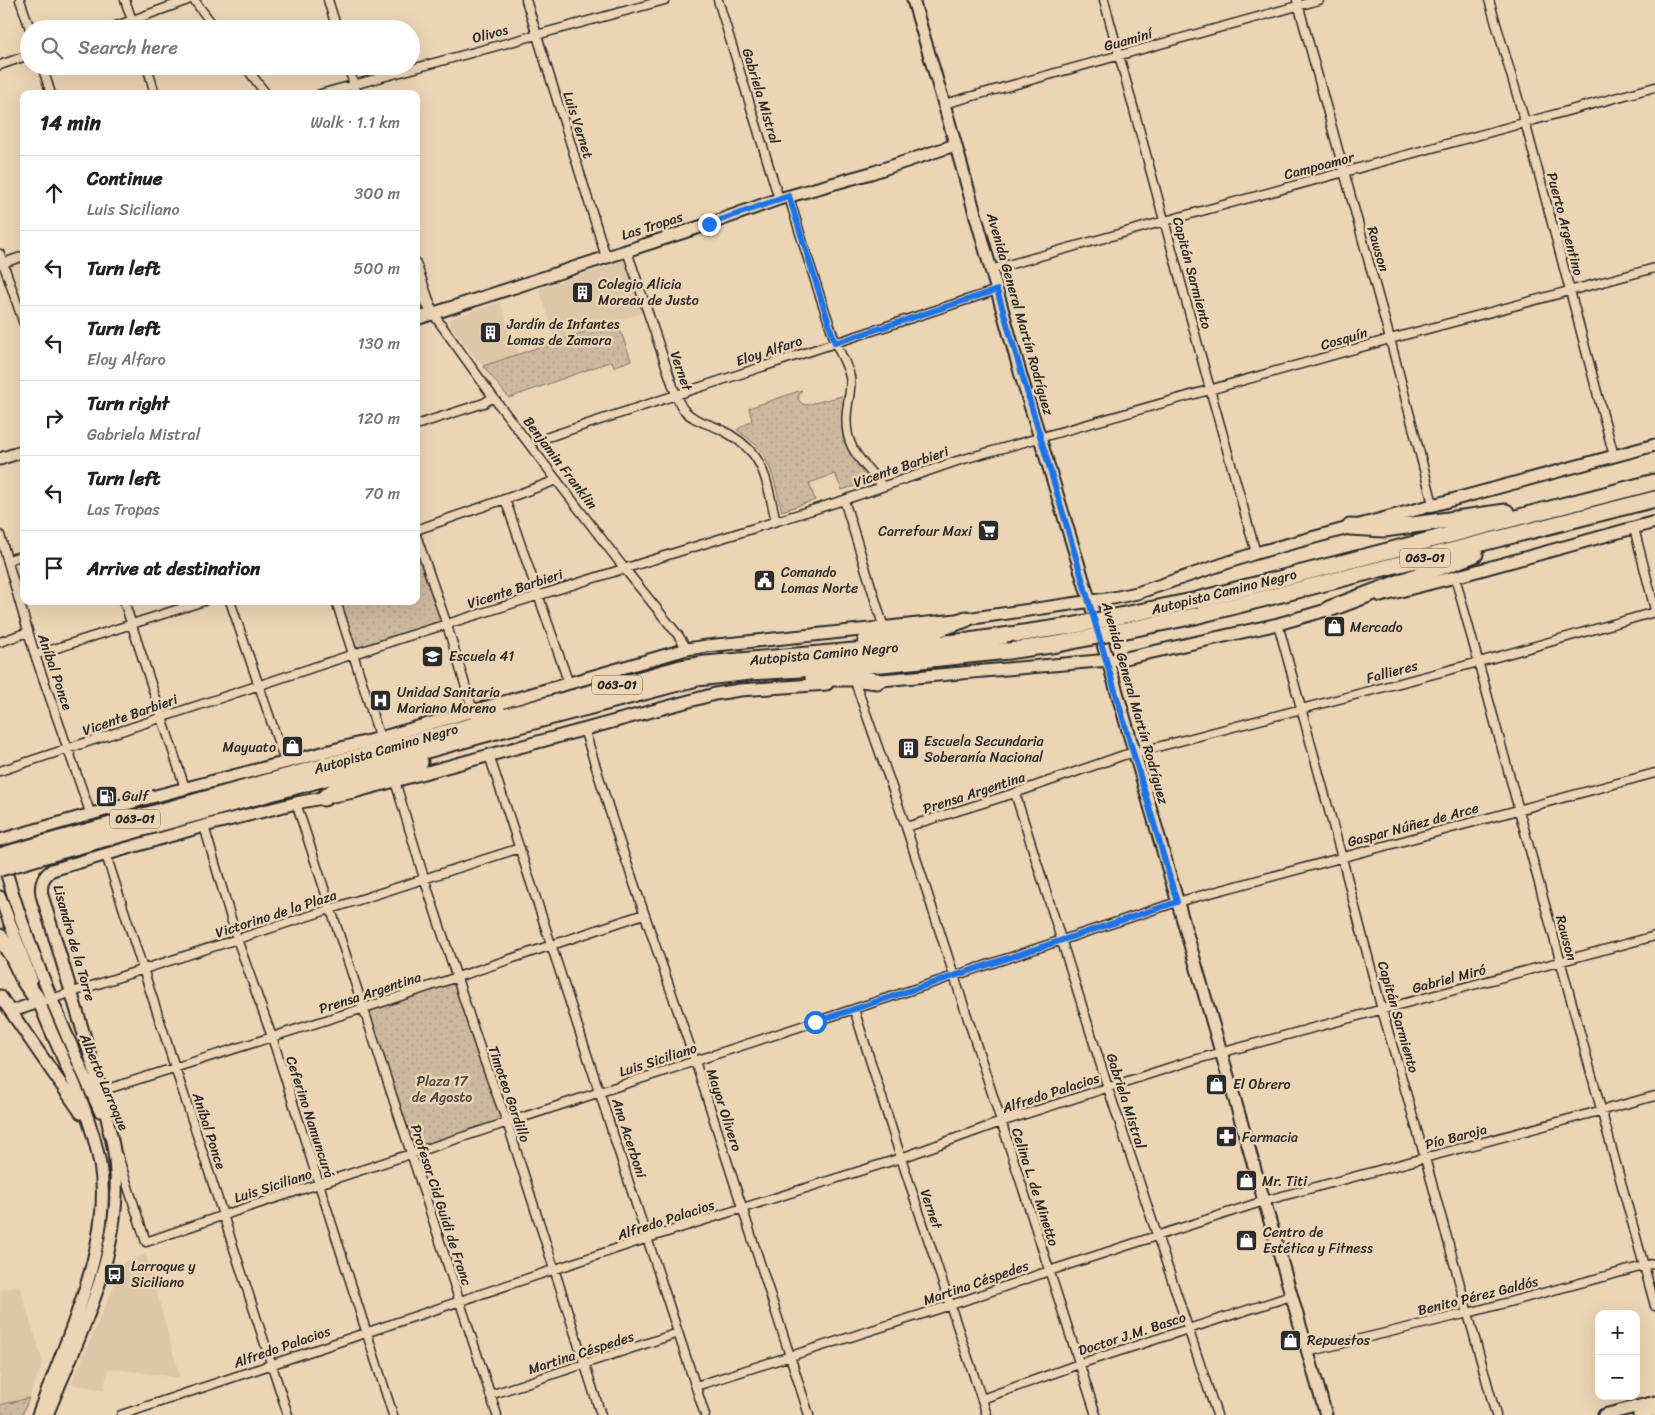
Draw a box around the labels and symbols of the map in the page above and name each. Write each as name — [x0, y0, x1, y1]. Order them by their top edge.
street label: Olivos — [469, 17, 511, 51]
street label: Guaminí — [1101, 21, 1157, 59]
street label: Gabriela Mistral — [735, 45, 788, 148]
street label: Luis Vernet — [555, 88, 601, 162]
street label: Campoamor — [1281, 144, 1358, 187]
street label: Puerto Argentino — [1539, 169, 1591, 279]
street label: Las Tropas — [618, 204, 687, 248]
street label: Avenida General Martín Rodríguez — [979, 209, 1061, 418]
route end — [698, 213, 721, 236]
street label: Capitán Sarmiento — [1165, 214, 1219, 332]
street label: Rawson — [1360, 223, 1397, 275]
place label: Colegio Alicia Moreau de Justo — [598, 272, 699, 313]
building icon: Colegio Alicia Moreau de Justo — [570, 280, 594, 304]
place label: Jardín de Infantes Lomas de Zamora — [506, 312, 620, 353]
building icon: Jardín de Infantes Lomas de Zamora — [479, 320, 503, 344]
street label: Cosquín — [1317, 320, 1371, 358]
street label: Eloy Alfaro — [732, 328, 806, 374]
street label: Vernet — [663, 348, 700, 396]
street label: Benjamin Franklin — [516, 411, 604, 515]
street label: Vicente Barbieri — [850, 439, 953, 495]
place label: Carrefour Maxi — [878, 519, 973, 544]
supermarket icon: Carrefour Maxi — [976, 519, 1000, 543]
road number: 063-01 — [1400, 548, 1450, 568]
place label: Comando Lomas Norte — [781, 560, 858, 601]
street label: Vicente Barbieri — [464, 561, 567, 616]
street label: Autopista Camino Negro — [1148, 562, 1299, 622]
public building icon: Comando Lomas Norte — [753, 568, 777, 592]
street label: Avenida General Martín Rodríguez — [1094, 598, 1176, 807]
shop icon: Mercado — [1322, 615, 1346, 639]
place label: Mercado — [1350, 615, 1403, 640]
street label: Aníbal Ponce — [30, 629, 80, 714]
street label: Autopista Camino Negro — [748, 635, 899, 673]
school or university icon: Escuela 41 — [421, 644, 445, 668]
place label: Escuela 41 — [449, 644, 514, 669]
street label: Fallieres — [1363, 653, 1421, 691]
road number: 063-01 — [592, 676, 642, 694]
place label: Unidad Sanitaria Mariano Moreno — [397, 680, 500, 721]
street label: Vicente Barbieri — [79, 687, 182, 743]
hospital icon: Unidad Sanitaria Mariano Moreno — [369, 688, 393, 712]
street label: Autopista Camino Negro — [310, 716, 461, 782]
place label: Escuela Secundaria Soberanía Nacional — [924, 729, 1045, 770]
place label: Mayuato — [223, 735, 276, 760]
shop icon: Mayuato — [280, 735, 304, 759]
building icon: Escuela Secundaria Soberanía Nacional — [896, 737, 920, 761]
street label: Prensa Argentina — [920, 764, 1029, 821]
fuel station icon: Gulf — [94, 784, 118, 808]
place label: Gulf — [122, 784, 150, 809]
street label: Gaspar Núñez de Arce — [1345, 795, 1481, 855]
road number: 063-01 — [110, 810, 160, 829]
street label: Lisandro de la Torre — [45, 882, 103, 1004]
street label: Victorino de la Plaza — [212, 882, 341, 945]
street label: Rawson — [1548, 912, 1584, 964]
street label: Gabriel Miró — [1409, 957, 1490, 1001]
street label: Capitán Sarmiento — [1370, 958, 1426, 1076]
street label: Prensa Argentina — [316, 964, 425, 1021]
route start — [804, 1011, 827, 1034]
street label: Alberto Larroque — [72, 1029, 136, 1135]
street label: Luis Siciliano — [616, 1036, 700, 1084]
street label: Timoteo Gordillo — [481, 1042, 537, 1146]
street label: Gabriela Mistral — [1099, 1050, 1154, 1153]
street label: Ceferino Namuncurá — [278, 1053, 342, 1181]
street label: Mayor Olivero — [699, 1065, 749, 1155]
street label: Alfredo Palacios — [998, 1065, 1103, 1121]
park label: Plaza 17 de Agosto — [412, 1069, 472, 1110]
shop icon: El Obrero — [1205, 1072, 1229, 1096]
place label: El Obrero — [1233, 1072, 1291, 1097]
street label: Aníbal Ponce — [185, 1088, 233, 1173]
street label: Ana Acerboni — [604, 1094, 654, 1182]
street label: Pío Baroja — [1422, 1117, 1490, 1157]
street label: Profesor Cid Guidi de Franc — [403, 1121, 479, 1289]
street label: Celina L. de Minetto — [1004, 1124, 1066, 1250]
pharmacy icon: Farmacia — [1214, 1125, 1238, 1149]
place label: Farmacia — [1242, 1125, 1298, 1150]
street label: Luis Siciliano — [231, 1162, 315, 1210]
shop icon: Mr. Titi — [1234, 1169, 1258, 1193]
place label: Mr. Titi — [1262, 1169, 1308, 1194]
street label: Vernet — [913, 1186, 950, 1234]
street label: Alfredo Palacios — [613, 1192, 718, 1248]
place label: Centro de Estética y Fitness — [1263, 1220, 1373, 1261]
shop icon: Centro de Estética y Fitness — [1235, 1228, 1259, 1252]
street label: Martina Céspedes — [920, 1253, 1033, 1313]
place label: Larroque y Siciliano — [131, 1254, 196, 1295]
bus stop icon: Larroque y Siciliano — [103, 1262, 127, 1286]
street label: Benito Pérez Galdós — [1415, 1269, 1542, 1323]
street label: Doctor J.M. Basco — [1075, 1305, 1189, 1363]
street label: Alfredo Palacios — [229, 1319, 334, 1376]
street label: Martina Céspedes — [525, 1324, 638, 1382]
shop icon: Repuestos — [1279, 1328, 1303, 1352]
place label: Repuestos — [1307, 1328, 1371, 1353]

